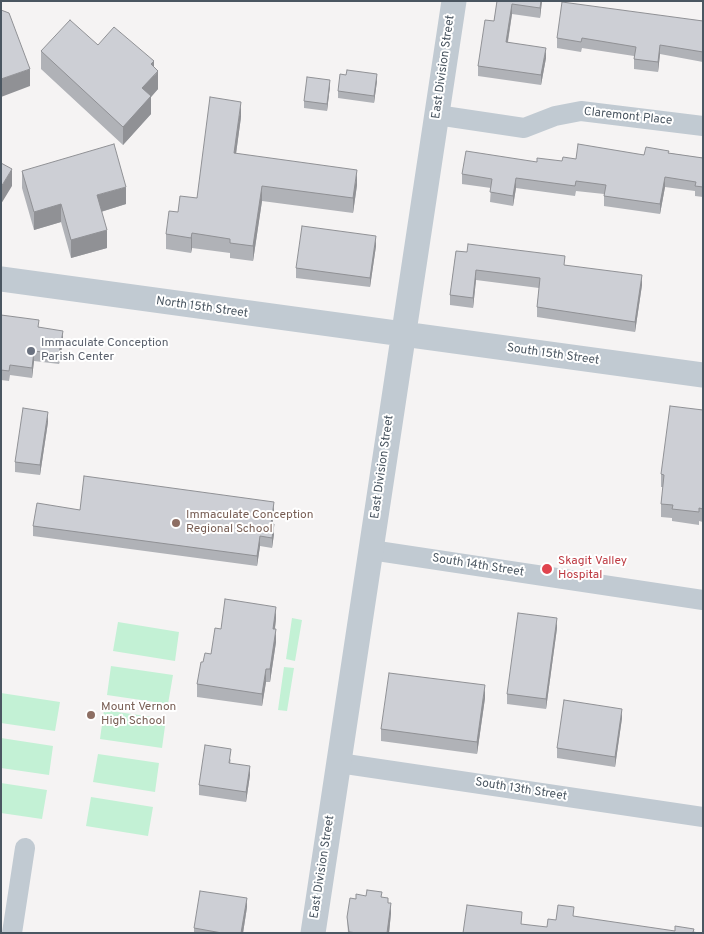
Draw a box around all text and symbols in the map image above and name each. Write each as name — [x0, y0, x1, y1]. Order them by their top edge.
street label: East Division Street — [430, 14, 458, 120]
street label: Claremont Place — [583, 105, 673, 129]
street label: North 15th Street — [155, 294, 249, 322]
place label: Immaculate Conception Parish Center — [41, 337, 168, 365]
street label: South 15th Street — [506, 341, 600, 369]
marker: Immaculate Conception Parish Center — [25, 345, 37, 357]
street label: East Division Street — [369, 414, 397, 520]
place label: Immaculate Conception Regional School — [186, 509, 313, 537]
marker: Immaculate Conception Regional School — [170, 517, 182, 529]
street label: South 14th Street — [431, 552, 525, 580]
place label: Skagit Valley Hospital — [558, 555, 627, 583]
marker: Skagit Valley Hospital — [540, 562, 554, 576]
place label: Mount Vernon High School — [101, 701, 176, 729]
marker: Mount Vernon High School — [85, 709, 97, 721]
street label: South 13th Street — [474, 776, 568, 804]
street label: East Division Street — [308, 814, 338, 920]

